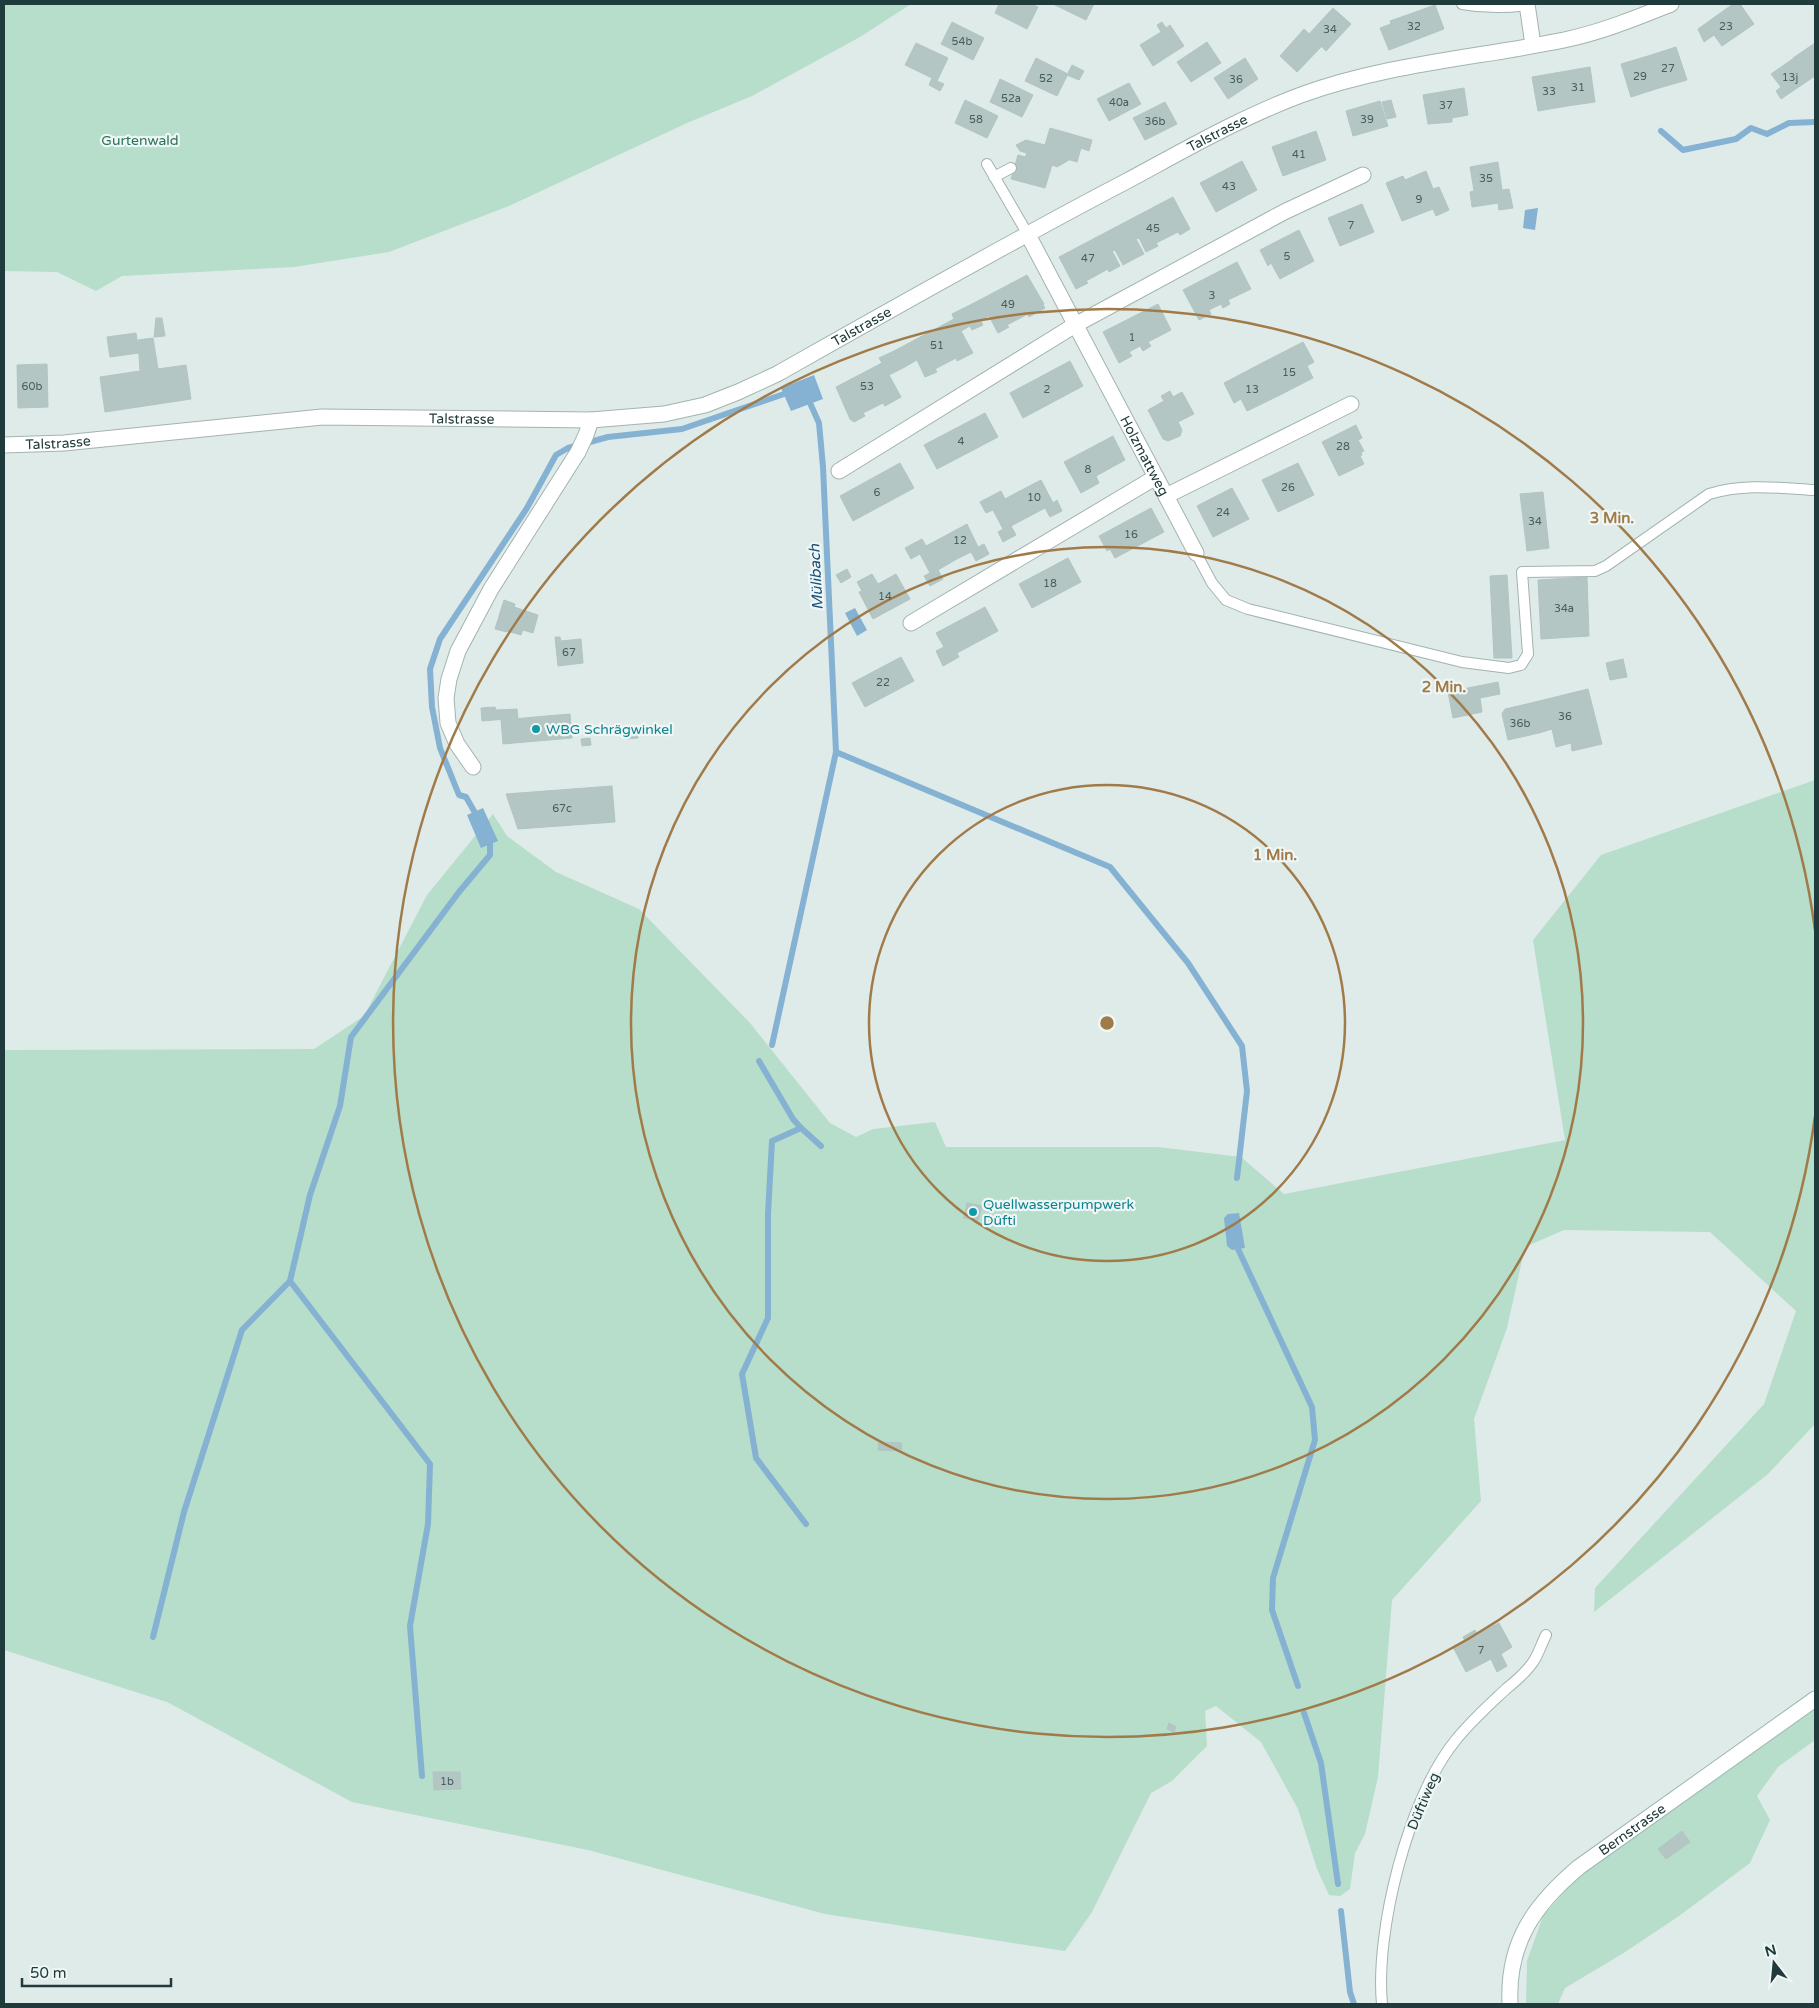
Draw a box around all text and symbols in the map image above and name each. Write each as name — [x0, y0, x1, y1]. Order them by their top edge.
house number: 32 — [1407, 20, 1421, 33]
house number: 23 — [1719, 20, 1733, 33]
house number: 34 — [1323, 23, 1337, 36]
house number: 54b — [952, 35, 972, 48]
house number: 27 — [1661, 62, 1675, 75]
house number: 29 — [1633, 70, 1647, 83]
house number: 13j — [1782, 71, 1799, 84]
house number: 52 — [1039, 72, 1053, 85]
house number: 36 — [1229, 73, 1243, 86]
house number: 31 — [1571, 81, 1585, 94]
house number: 33 — [1542, 85, 1556, 98]
house number: 52a — [1001, 92, 1021, 105]
house number: 40a — [1109, 96, 1129, 109]
house number: 37 — [1439, 99, 1453, 112]
street label: Talstrasse — [1184, 111, 1250, 156]
house number: 58 — [969, 113, 983, 126]
house number: 39 — [1360, 113, 1374, 126]
house number: 36b — [1145, 115, 1165, 128]
park label: Gurtenwald — [101, 132, 179, 149]
house number: 41 — [1292, 148, 1306, 161]
house number: 35 — [1479, 172, 1493, 185]
house number: 43 — [1222, 180, 1236, 193]
house number: 9 — [1416, 193, 1423, 206]
house number: 7 — [1348, 219, 1355, 232]
house number: 45 — [1146, 222, 1160, 235]
house number: 5 — [1284, 250, 1291, 263]
house number: 47 — [1081, 252, 1095, 265]
house number: 3 — [1209, 289, 1216, 302]
house number: 49 — [1001, 298, 1015, 311]
street label: Talstrasse — [829, 303, 894, 350]
house number: 1 — [1129, 331, 1135, 344]
house number: 51 — [930, 339, 944, 352]
house number: 15 — [1282, 366, 1296, 379]
house number: 60b — [22, 380, 42, 393]
house number: 53 — [860, 380, 874, 393]
house number: 2 — [1044, 383, 1051, 396]
house number: 13 — [1245, 383, 1259, 396]
street label: Talstrasse — [429, 410, 495, 428]
street label: Holzmattweg — [1116, 413, 1172, 499]
street label: Talstrasse — [25, 432, 92, 453]
house number: 4 — [958, 435, 965, 448]
house number: 28 — [1336, 440, 1350, 453]
house number: 8 — [1085, 463, 1092, 476]
house number: 26 — [1281, 481, 1295, 494]
house number: 6 — [874, 486, 881, 499]
house number: 10 — [1027, 491, 1041, 504]
house number: 24 — [1216, 506, 1230, 519]
text: 3 Min. — [1590, 509, 1634, 527]
house number: 34 — [1528, 515, 1542, 528]
house number: 16 — [1124, 528, 1138, 541]
house number: 12 — [953, 534, 967, 547]
water label: Mülibach — [805, 543, 827, 610]
house number: 18 — [1043, 577, 1057, 590]
house number: 14 — [878, 590, 892, 603]
house number: 34a — [1554, 602, 1574, 615]
house number: 67 — [562, 646, 576, 659]
house number: 22 — [876, 676, 890, 689]
text: 2 Min. — [1422, 678, 1466, 696]
house number: 36 — [1558, 710, 1572, 723]
house number: 36b — [1510, 717, 1530, 730]
place label: WBG Schrägwinkel — [546, 721, 673, 738]
marker: WBG Schrägwinkel — [530, 723, 542, 735]
house number: 67c — [552, 802, 572, 815]
text: 1 Min. — [1253, 846, 1297, 864]
centre of rings — [1098, 1014, 1116, 1032]
place label: Quellwasserpumpwerk Düfti — [983, 1196, 1134, 1229]
marker: Quellwasserpumpwerk Düfti — [967, 1206, 979, 1218]
house number: 7 — [1478, 1644, 1485, 1657]
street label: Düftiweg — [1404, 1770, 1443, 1832]
house number: 1b — [440, 1775, 454, 1788]
street label: Bernstrasse — [1596, 1800, 1669, 1859]
north arrow — [1749, 1938, 1799, 1988]
text: N — [1763, 1941, 1778, 1961]
scale bar — [22, 1956, 171, 1988]
text: 50 m — [30, 1964, 67, 1982]

